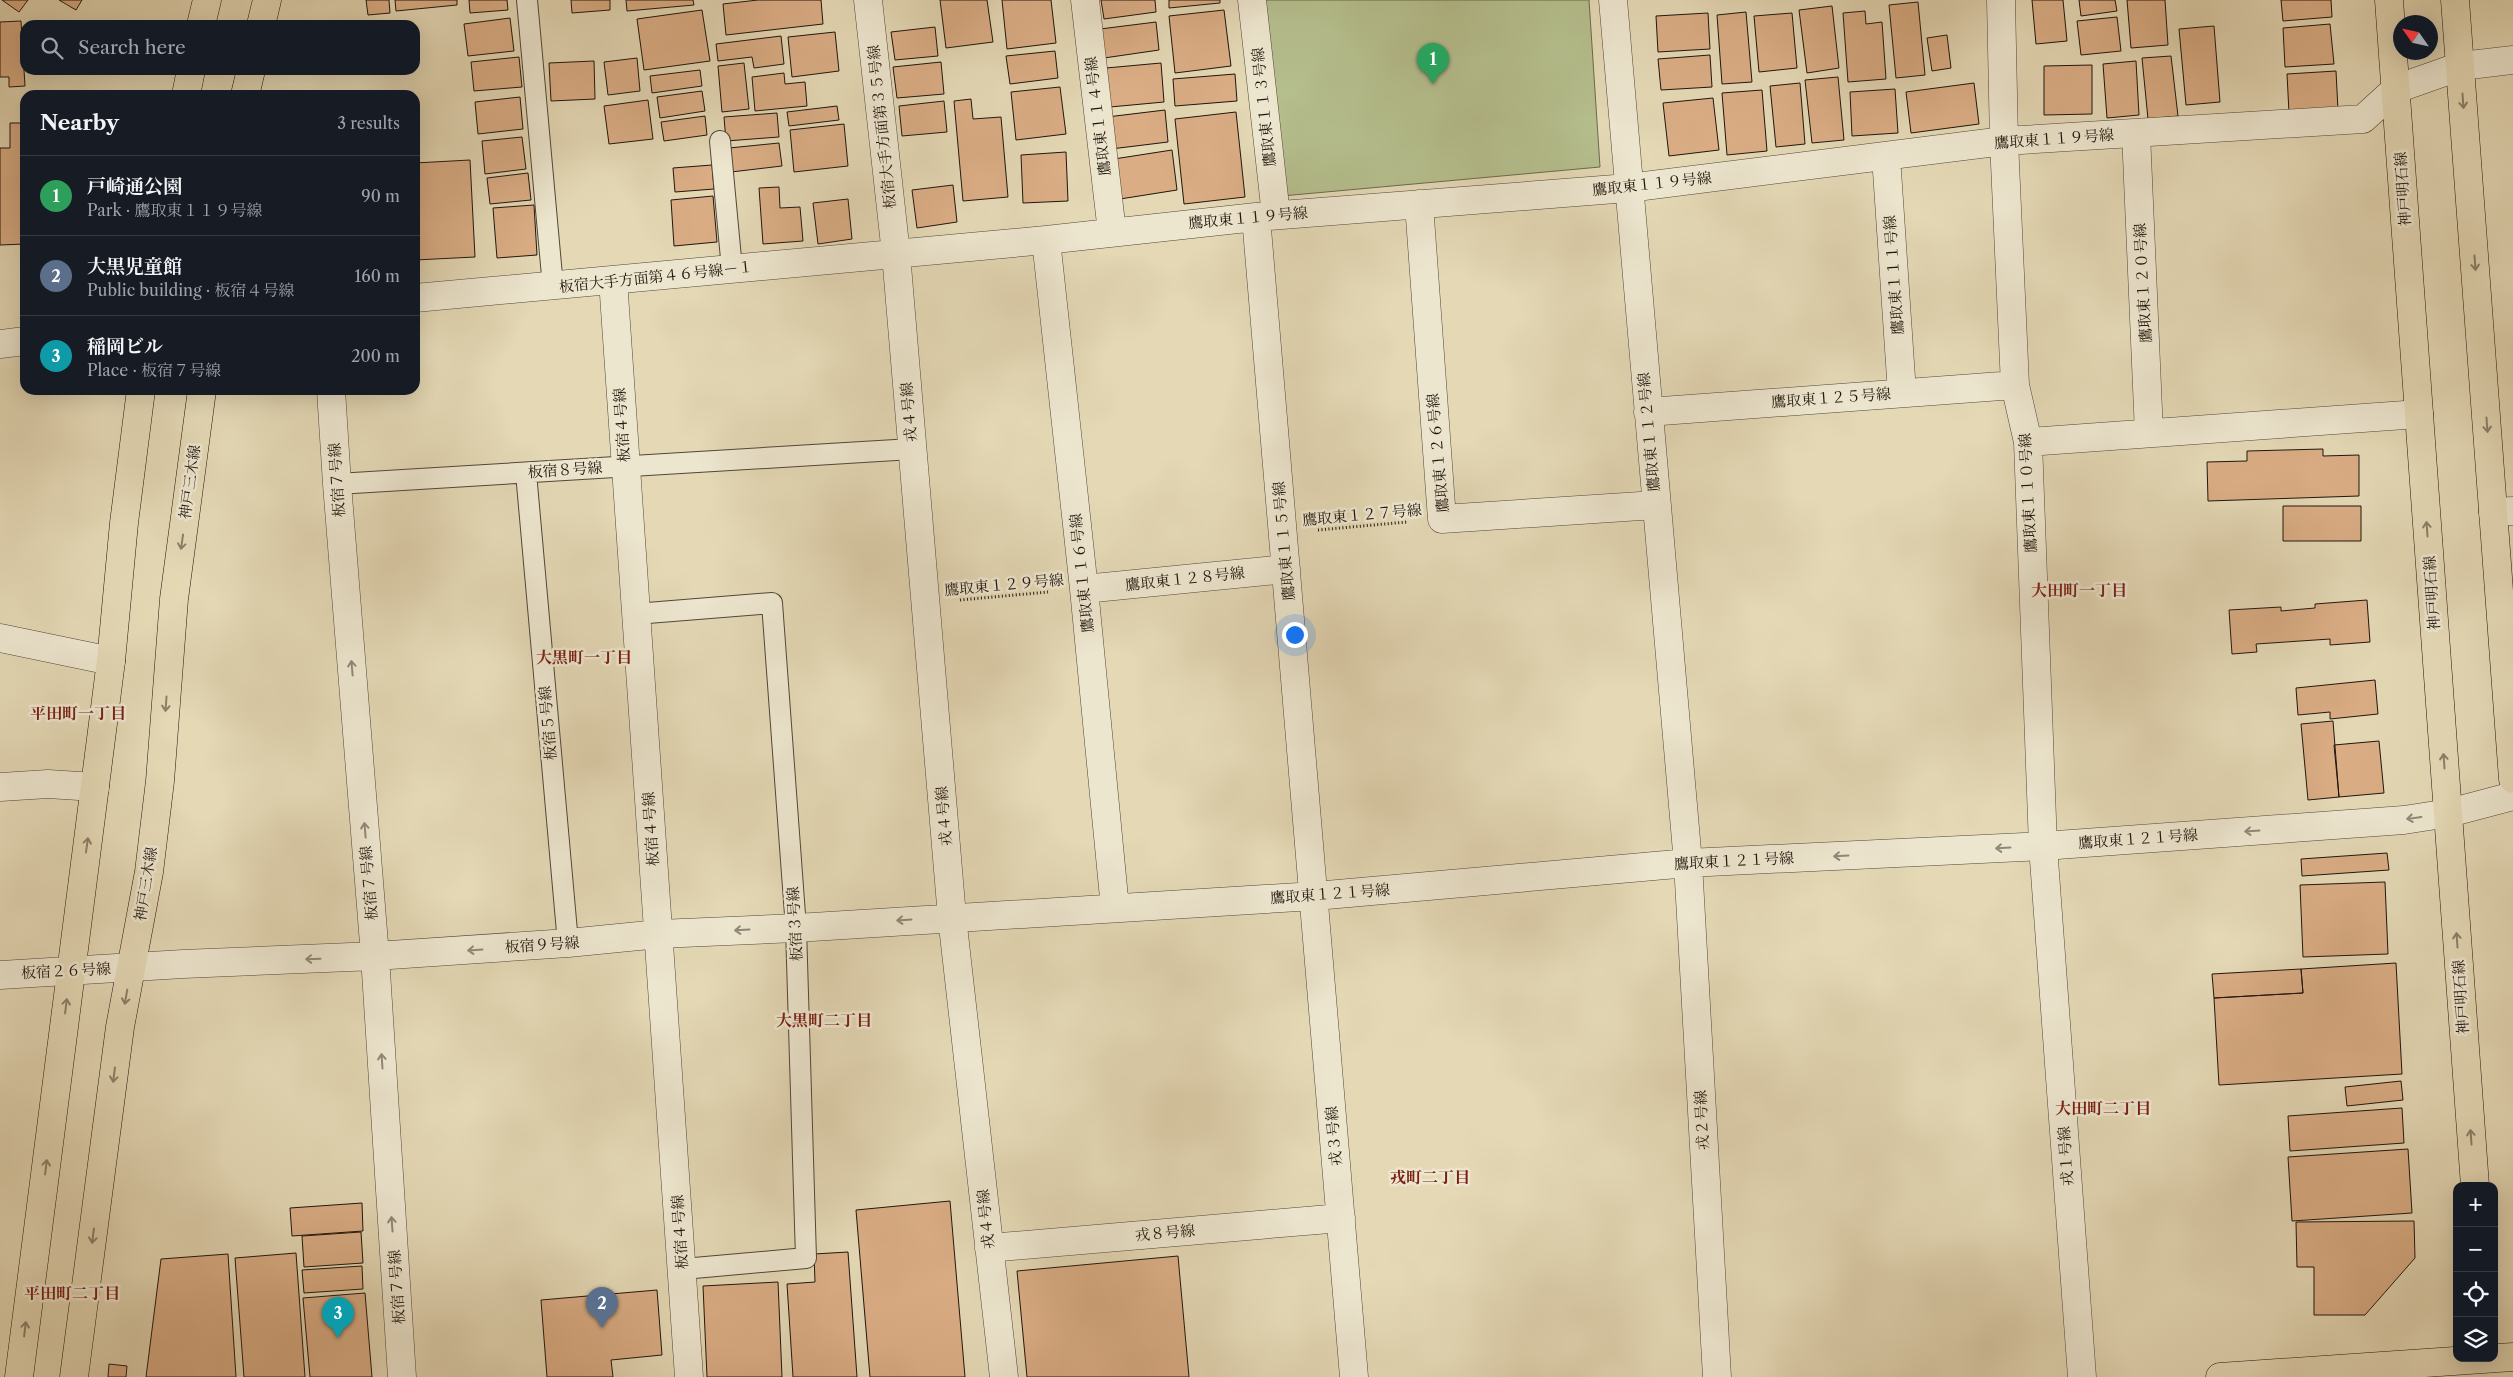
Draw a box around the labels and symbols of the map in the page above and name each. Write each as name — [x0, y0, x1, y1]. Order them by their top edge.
north arrow — [2393, 15, 2438, 60]
pin: 1 — [1417, 43, 1449, 84]
street label: 板宿大手方面第３５号線 — [863, 44, 900, 210]
street label: 鷹取東１１３号線 — [1248, 46, 1279, 168]
street label: 鷹取東１１４号線 — [1081, 55, 1114, 177]
one-way arrow — [2459, 93, 2468, 109]
street label: 鷹取東１１９号線 — [1993, 125, 2114, 152]
street label: 神戸明石線 — [2390, 151, 2415, 227]
street label: 鷹取東１１９号線 — [1591, 168, 1713, 199]
street label: 鷹取東１１９号線 — [1187, 203, 1309, 232]
street label: 鷹取東１１１号線 — [1880, 215, 1907, 336]
street label: 鷹取東１２０号線 — [2130, 223, 2155, 343]
one-way arrow — [2471, 255, 2480, 271]
street label: 板宿大手方面第４６号線－１ — [558, 257, 754, 296]
street label: 鷹取東１１２号線 — [1634, 371, 1663, 493]
street label: 戎４号線 — [896, 381, 921, 443]
street label: 鷹取東１２５号線 — [1770, 384, 1891, 411]
street label: 板宿４号線 — [609, 387, 634, 463]
street label: 鷹取東１２６号線 — [1423, 392, 1452, 514]
one-way arrow — [2483, 417, 2492, 433]
street label: 鷹取東１１０号線 — [2015, 433, 2040, 553]
street label: 板宿７号線 — [324, 442, 349, 518]
street label: 神戸三木線 — [175, 443, 204, 520]
street label: 板宿８号線 — [527, 457, 603, 482]
street label: 鷹取東１１５号線 — [1269, 480, 1298, 602]
street label: 鷹取東１２７号線 — [1301, 500, 1423, 529]
street label: 鷹取東１１６号線 — [1066, 512, 1097, 634]
one-way arrow — [2422, 521, 2432, 537]
one-way arrow — [177, 534, 187, 550]
street label: 神戸明石線 — [2419, 555, 2444, 631]
street label: 鷹取東１２８号線 — [1124, 563, 1246, 594]
street label: 鷹取東１２９号線 — [943, 570, 1065, 599]
district label: 大田町一丁目 — [2031, 580, 2127, 600]
your location — [1282, 622, 1308, 648]
district label: 大黒町一丁目 — [536, 647, 632, 667]
one-way arrow — [347, 660, 356, 676]
street label: 板宿５号線 — [535, 685, 560, 761]
one-way arrow — [161, 696, 171, 712]
district label: 平田町一丁目 — [30, 703, 126, 723]
one-way arrow — [2440, 753, 2449, 769]
street label: 戎４号線 — [931, 785, 956, 847]
street label: 板宿４号線 — [638, 791, 663, 867]
one-way arrow — [2407, 814, 2423, 824]
one-way arrow — [360, 822, 369, 838]
street label: 鷹取東１２１号線 — [2077, 825, 2198, 852]
one-way arrow — [2245, 826, 2261, 836]
one-way arrow — [82, 837, 92, 853]
one-way arrow — [1995, 843, 2012, 853]
street label: 神戸三木線 — [130, 845, 161, 922]
street label: 板宿７号線 — [356, 845, 381, 921]
street label: 鷹取東１２１号線 — [1674, 848, 1794, 873]
one-way arrow — [1833, 851, 1849, 860]
street label: 鷹取東１２１号線 — [1269, 880, 1390, 907]
street label: 板宿３号線 — [783, 886, 806, 962]
one-way arrow — [896, 916, 912, 925]
one-way arrow — [734, 926, 750, 935]
street label: 板宿９号線 — [504, 932, 580, 957]
one-way arrow — [2453, 932, 2462, 948]
one-way arrow — [467, 945, 483, 954]
one-way arrow — [305, 954, 321, 964]
street label: 板宿２６号線 — [21, 959, 111, 982]
street label: 神戸明石線 — [2448, 959, 2473, 1035]
one-way arrow — [120, 988, 130, 1004]
one-way arrow — [61, 999, 71, 1015]
district label: 大黒町二丁目 — [776, 1010, 872, 1030]
one-way arrow — [377, 1054, 386, 1070]
one-way arrow — [109, 1067, 119, 1083]
street label: 戎２号線 — [1690, 1090, 1713, 1150]
district label: 大田町二丁目 — [2055, 1098, 2151, 1118]
street label: 戎３号線 — [1321, 1105, 1346, 1167]
street label: 戎１号線 — [2054, 1125, 2077, 1187]
one-way arrow — [2467, 1129, 2476, 1145]
one-way arrow — [41, 1160, 51, 1176]
district label: 戎町二丁目 — [1390, 1167, 1470, 1187]
street label: 戎４号線 — [973, 1188, 998, 1250]
street label: 板宿４号線 — [667, 1194, 692, 1270]
one-way arrow — [388, 1216, 397, 1232]
street label: 戎８号線 — [1134, 1220, 1196, 1245]
one-way arrow — [87, 1228, 97, 1244]
street label: 板宿７号線 — [384, 1249, 409, 1325]
district label: 平田町二丁目 — [24, 1283, 120, 1303]
pin: 2 — [586, 1287, 618, 1328]
pin: 3 — [322, 1297, 354, 1338]
one-way arrow — [20, 1321, 30, 1337]

